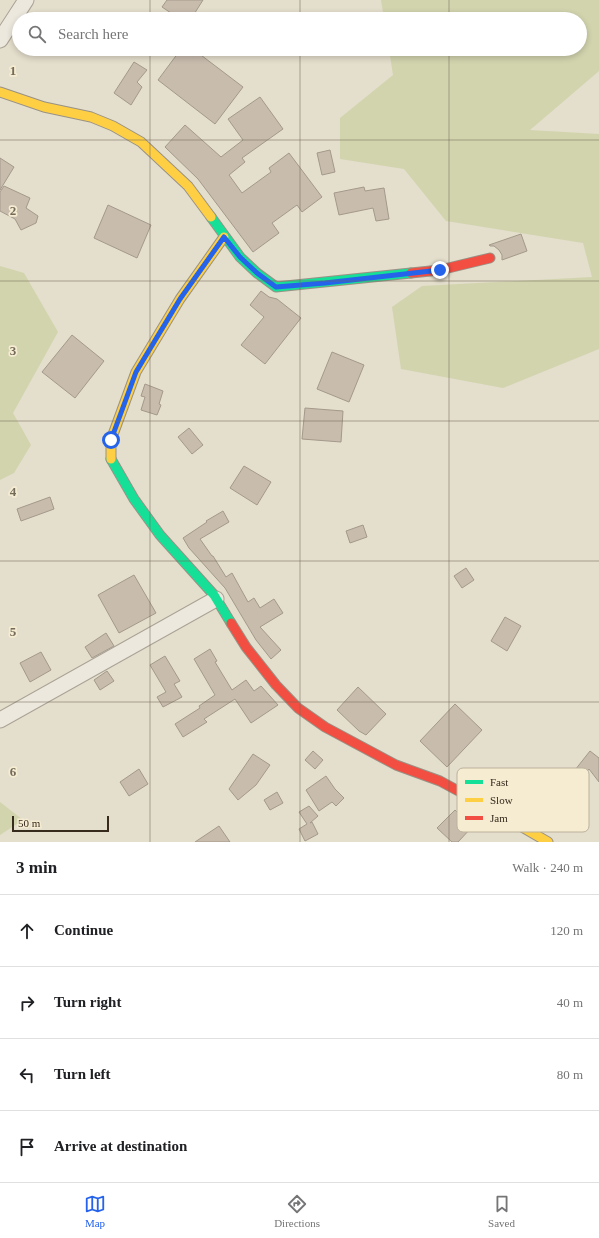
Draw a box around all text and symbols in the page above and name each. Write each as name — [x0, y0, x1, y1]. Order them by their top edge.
search box — [12, 12, 587, 56]
icon: search — [26, 23, 48, 45]
text: Search here — [58, 26, 128, 42]
text: 1 — [10, 63, 16, 78]
text: 2 — [10, 203, 16, 218]
route end — [431, 261, 449, 279]
text: 3 — [10, 343, 17, 358]
route start — [102, 431, 120, 449]
text: 4 — [10, 484, 17, 499]
text: 5 — [10, 624, 17, 639]
text: 6 — [10, 764, 17, 779]
legend — [457, 768, 589, 832]
text: Fast — [490, 776, 508, 788]
text: Slow — [490, 794, 513, 806]
text: Jam — [490, 812, 508, 824]
scale bar — [12, 814, 109, 833]
text: 50 m — [18, 817, 40, 829]
text: 3 min — [16, 858, 57, 877]
text: Walk · 240 m — [512, 860, 583, 875]
icon: ahead — [16, 920, 38, 942]
text: Continue — [54, 922, 113, 938]
text: 120 m — [550, 923, 583, 938]
icon: right — [16, 992, 38, 1014]
text: Turn right — [54, 994, 121, 1010]
text: 40 m — [557, 995, 583, 1010]
icon: left — [16, 1064, 38, 1086]
text: Turn left — [54, 1066, 111, 1082]
text: 80 m — [557, 1067, 583, 1082]
icon: arrive — [16, 1136, 38, 1158]
text: Arrive at destination — [54, 1138, 187, 1154]
tab: Map — [84, 1193, 106, 1229]
tab: Directions — [274, 1193, 320, 1229]
tab: Saved — [488, 1193, 515, 1229]

